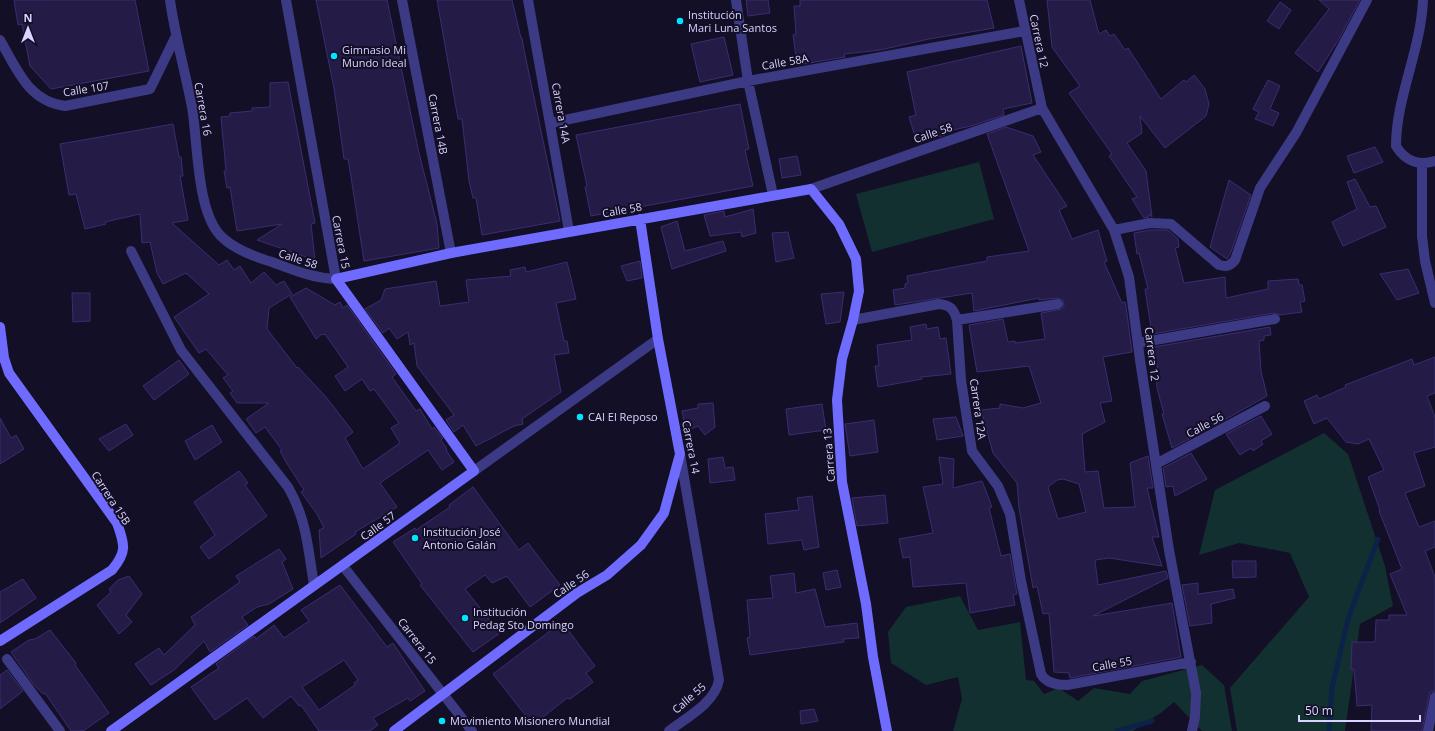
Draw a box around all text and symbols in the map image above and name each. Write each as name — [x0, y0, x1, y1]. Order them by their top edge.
place label: Institución Mari Luna Santos — [688, 7, 777, 35]
north arrow — [8, 8, 48, 48]
text: N — [24, 10, 32, 25]
street label: Carrera 12 — [1027, 13, 1052, 69]
marker: Institución Mari Luna Santos — [675, 16, 685, 26]
place label: Gimnasio Mi Mundo Ideal — [342, 42, 406, 70]
street label: Calle 58A — [760, 50, 809, 73]
marker: Gimnasio Mi Mundo Ideal — [329, 51, 339, 61]
street label: Calle 107 — [62, 77, 110, 100]
street label: Carrera 16 — [191, 81, 216, 137]
street label: Carrera 14A — [549, 81, 574, 144]
street label: Carrera 14B — [425, 92, 452, 155]
street label: Calle 58 — [911, 119, 954, 146]
street label: Calle 58 — [601, 199, 643, 220]
street label: Carrera 15 — [329, 214, 354, 270]
street label: Calle 58 — [277, 245, 320, 272]
street label: Carrera 12 — [1142, 326, 1163, 382]
street label: Carrera 12A — [967, 378, 990, 440]
street label: Calle 56 — [1183, 408, 1226, 441]
place label: CAI El Reposo — [588, 409, 658, 424]
marker: CAI El Reposo — [575, 412, 585, 422]
street label: Carrera 14 — [679, 419, 704, 476]
street label: Carrera 13 — [819, 427, 838, 483]
street label: Carrera 15B — [88, 468, 134, 528]
street label: Calle 57 — [357, 508, 398, 543]
place label: Institución José Antonio Galán — [423, 524, 501, 552]
marker: Institución José Antonio Galán — [410, 533, 420, 543]
street label: Calle 56 — [550, 566, 592, 601]
place label: Institución Pedag Sto Domingo — [473, 604, 574, 632]
marker: Institución Pedag Sto Domingo — [460, 613, 470, 623]
street label: Carrera 15 — [395, 615, 440, 667]
street label: Calle 55 — [1091, 653, 1133, 674]
street label: Calle 55 — [669, 679, 709, 716]
scale bar — [1299, 697, 1420, 723]
text: 50 m — [1305, 702, 1333, 719]
place label: Movimiento Misionero Mundial — [450, 713, 610, 728]
marker: Movimiento Misionero Mundial — [437, 716, 447, 726]

